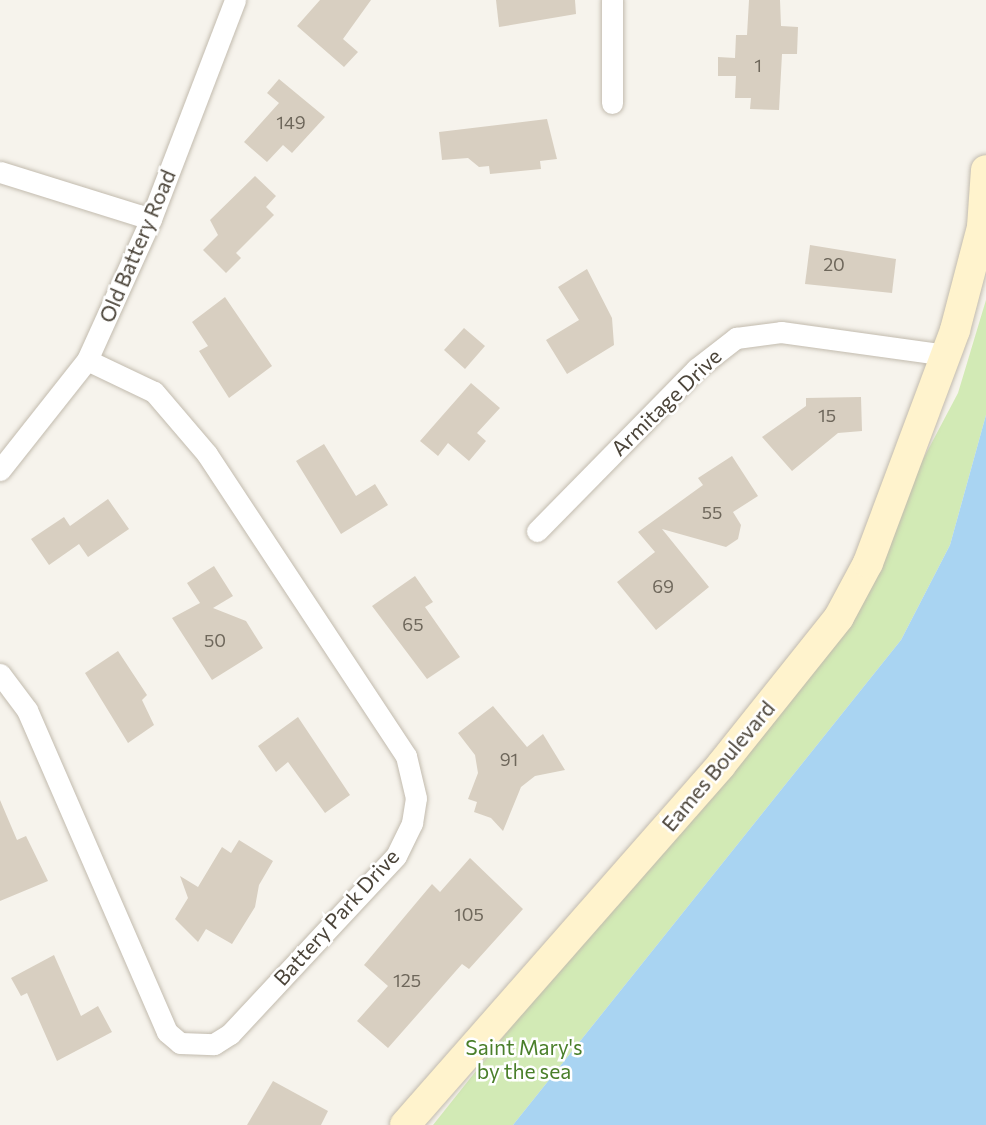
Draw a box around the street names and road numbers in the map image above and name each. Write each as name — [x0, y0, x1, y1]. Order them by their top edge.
street label: Old Battery Road — [93, 166, 181, 326]
street label: Armitage Drive — [606, 343, 726, 461]
street label: Eames Boulevard — [656, 696, 780, 836]
street label: Battery Park Drive — [268, 844, 404, 990]

